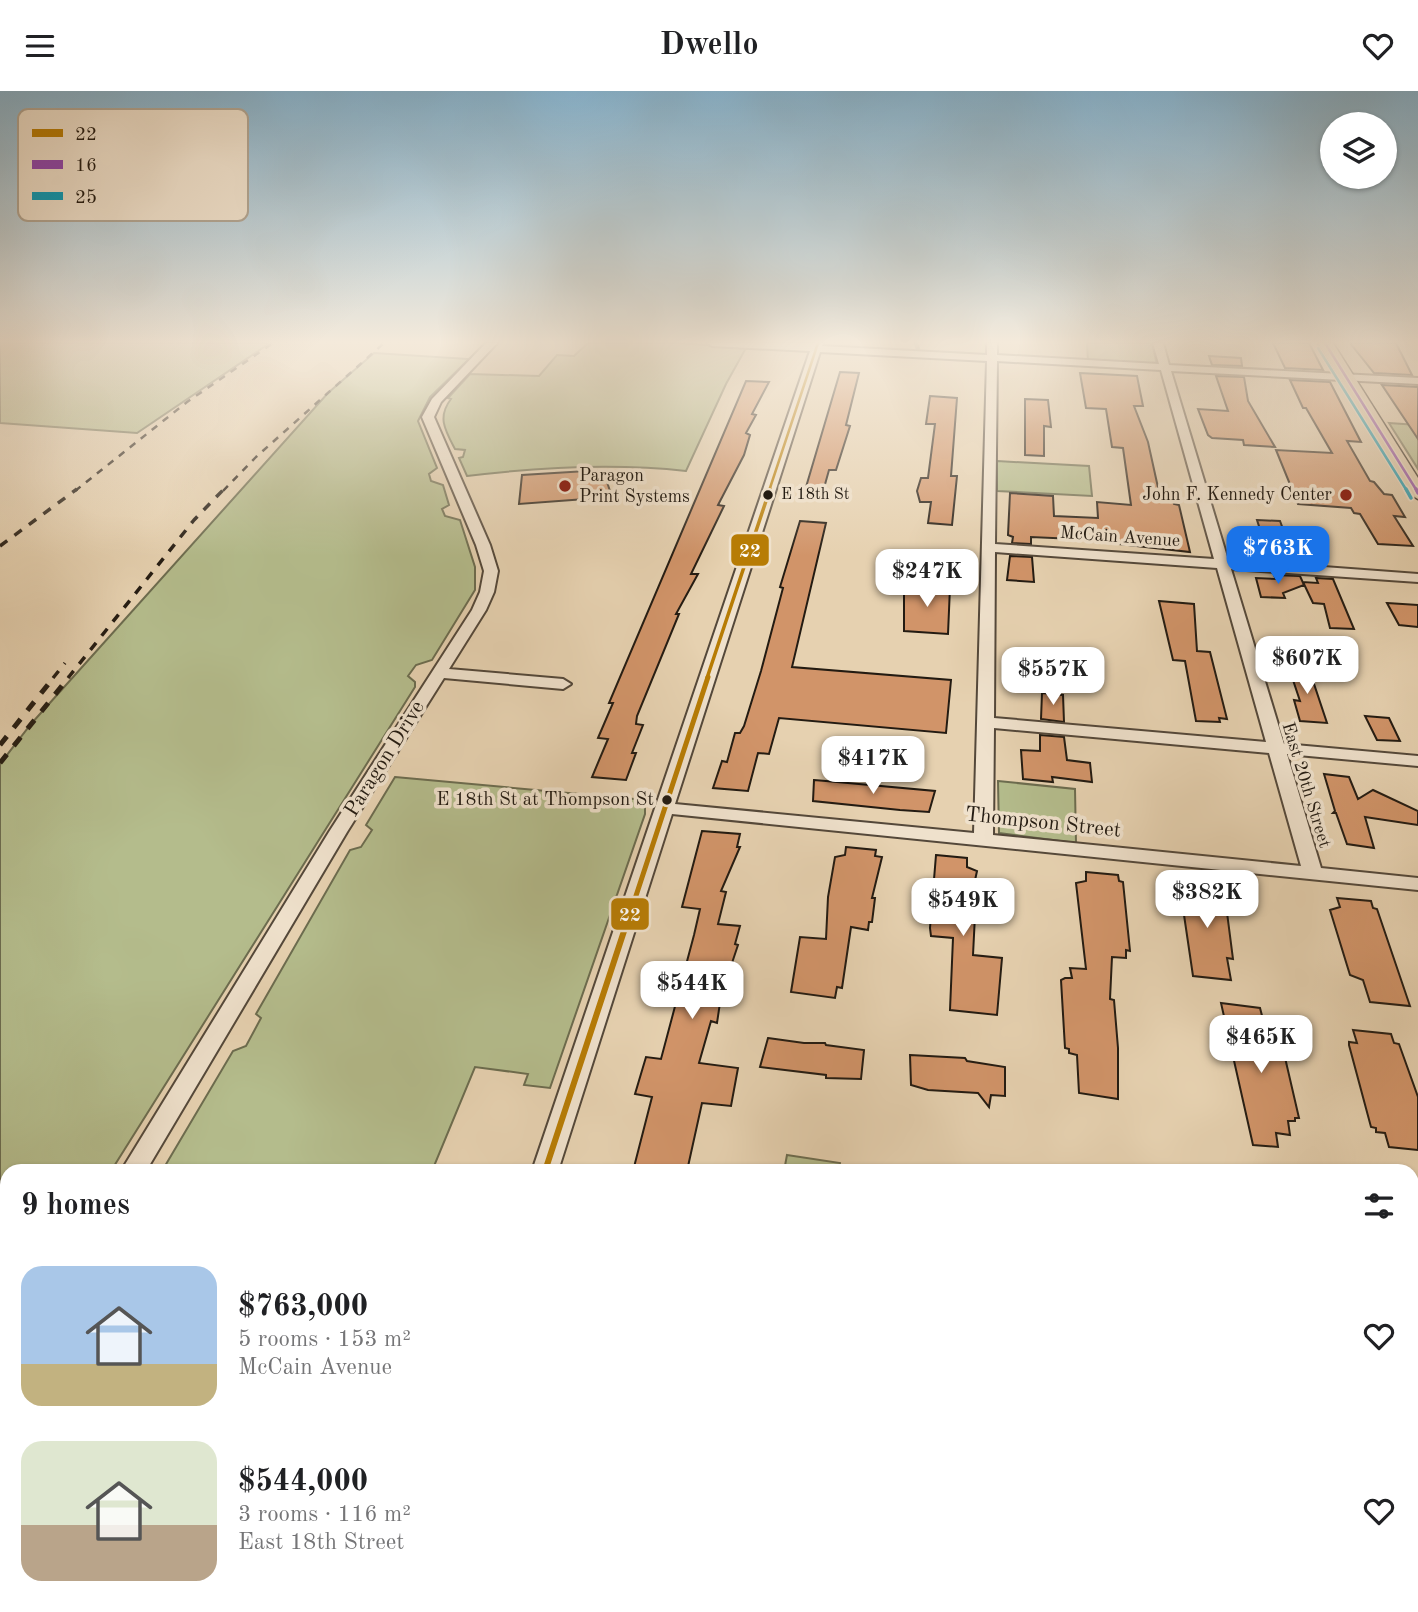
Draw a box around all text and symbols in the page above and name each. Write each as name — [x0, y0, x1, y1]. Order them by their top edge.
icon: menu — [21, 27, 59, 65]
icon: heart — [1359, 27, 1397, 65]
text: Dwello — [659, 30, 759, 62]
legend — [18, 109, 248, 221]
map controls — [1320, 112, 1397, 189]
button: layers — [1320, 112, 1397, 189]
text: 22 — [75, 126, 97, 145]
text: 16 — [75, 157, 97, 176]
text: 25 — [75, 189, 97, 208]
place label: Paragon Print Systems — [579, 467, 690, 506]
marker: Paragon Print Systems — [557, 478, 573, 494]
place label: John F. Kennedy Center — [1142, 486, 1333, 504]
place label: E 18th St — [781, 487, 850, 503]
marker: John F. Kennedy Center — [1338, 487, 1354, 503]
marker: E 18th St — [761, 488, 775, 502]
street label: McCain Avenue — [1059, 524, 1181, 550]
pin: $763K — [1229, 526, 1327, 586]
line badge: 22 — [730, 533, 770, 567]
text: $763K — [1242, 537, 1314, 560]
text: 22 — [739, 543, 761, 562]
pin: $247K — [878, 549, 976, 609]
text: $247K — [891, 560, 963, 583]
pin: $607K — [1258, 637, 1356, 696]
pin: $557K — [1004, 647, 1102, 707]
text: $607K — [1271, 647, 1343, 670]
text: $557K — [1017, 658, 1089, 681]
street label: Paragon Drive — [341, 697, 429, 821]
street label: East 20th Street — [1278, 720, 1334, 850]
pin: $417K — [824, 737, 922, 796]
text: $417K — [837, 747, 909, 770]
place label: E 18th St at Thompson St — [436, 791, 654, 810]
marker: E 18th St at Thompson St — [660, 793, 674, 807]
street label: Thompson Street — [964, 804, 1122, 842]
pin: $382K — [1158, 871, 1256, 930]
pin: $549K — [914, 879, 1012, 938]
text: $382K — [1171, 881, 1243, 904]
text: $549K — [927, 889, 999, 912]
line badge: 22 — [610, 897, 650, 931]
text: 22 — [619, 907, 641, 926]
pin: $544K — [643, 961, 741, 1021]
text: $544K — [656, 972, 728, 995]
pin: $465K — [1212, 1016, 1310, 1075]
text: $465K — [1225, 1026, 1297, 1049]
icon: filters — [1360, 1187, 1398, 1225]
text: 9 homes — [21, 1191, 130, 1221]
text: $763,000 — [238, 1292, 368, 1322]
icon: home — [77, 1294, 161, 1378]
icon: heart — [1360, 1317, 1398, 1355]
text: 5 rooms · 153 m² — [238, 1328, 411, 1351]
text: McCain Avenue — [238, 1356, 392, 1379]
text: $544,000 — [238, 1467, 368, 1497]
icon: home — [77, 1469, 161, 1553]
icon: heart — [1360, 1492, 1398, 1530]
text: 3 rooms · 116 m² — [238, 1503, 411, 1526]
text: East 18th Street — [238, 1531, 404, 1554]

